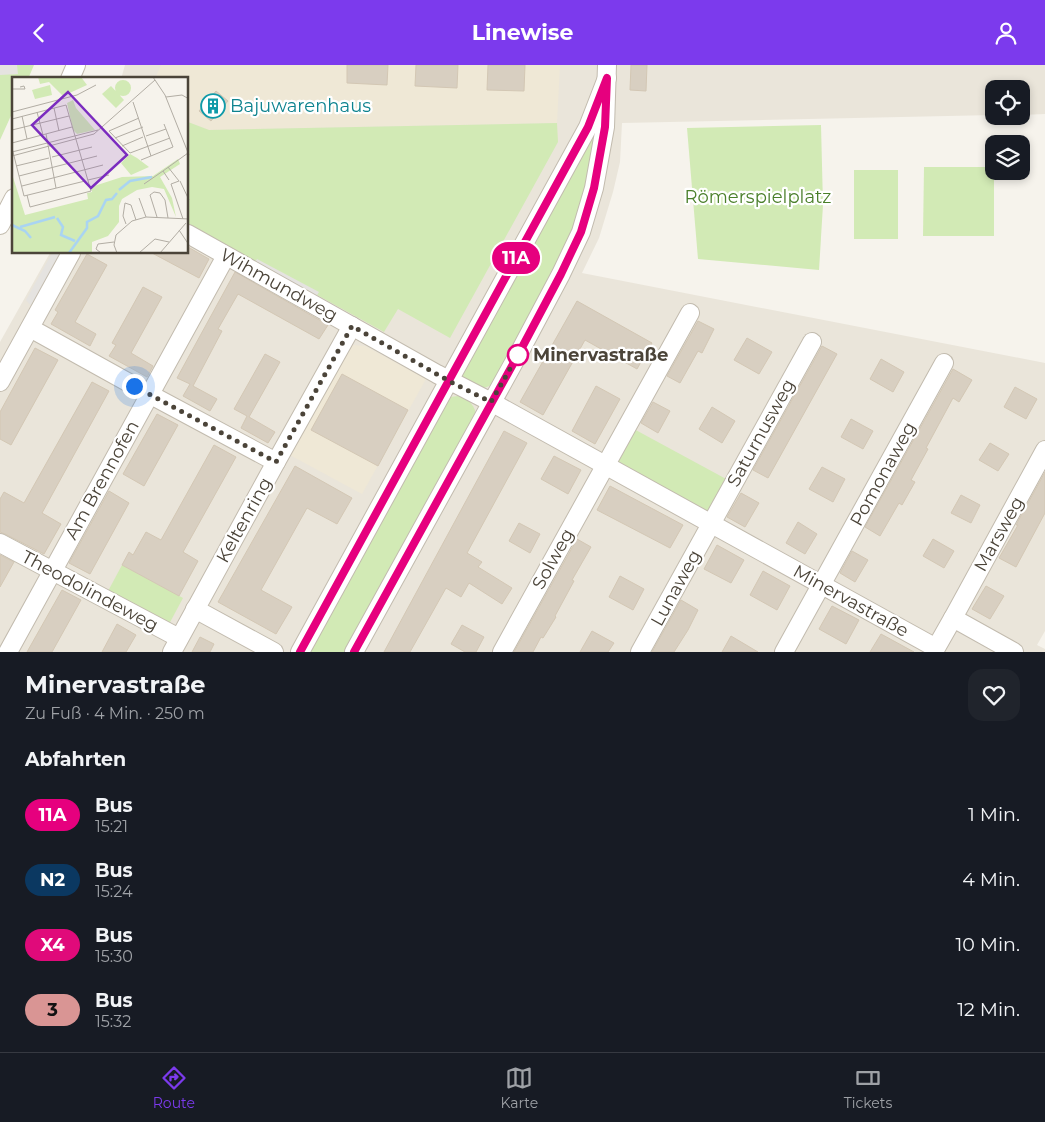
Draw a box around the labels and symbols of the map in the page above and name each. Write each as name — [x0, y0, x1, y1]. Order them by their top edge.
inset map — [12, 77, 189, 254]
building icon: Bajuwarenhaus — [200, 93, 226, 119]
place label: Bajuwarenhaus — [230, 95, 371, 117]
park label: Römerspielplatz — [684, 186, 832, 208]
line badge: 11A — [487, 242, 545, 274]
street label: Wihmundweg — [216, 244, 342, 326]
marker: Minervastraße — [507, 344, 529, 366]
place label: Minervastraße — [533, 344, 668, 366]
your location — [122, 374, 147, 399]
street label: Saturnusweg — [722, 375, 800, 491]
street label: Am Brennofen — [60, 417, 144, 543]
street label: Pomonaweg — [845, 418, 921, 530]
street label: Keltenring — [212, 473, 276, 567]
street label: Marsweg — [969, 493, 1029, 575]
street label: Solweg — [527, 525, 579, 593]
street label: Theodolindeweg — [18, 546, 162, 636]
street label: Lunaweg — [646, 546, 706, 630]
street label: Minervastraße — [789, 560, 913, 642]

